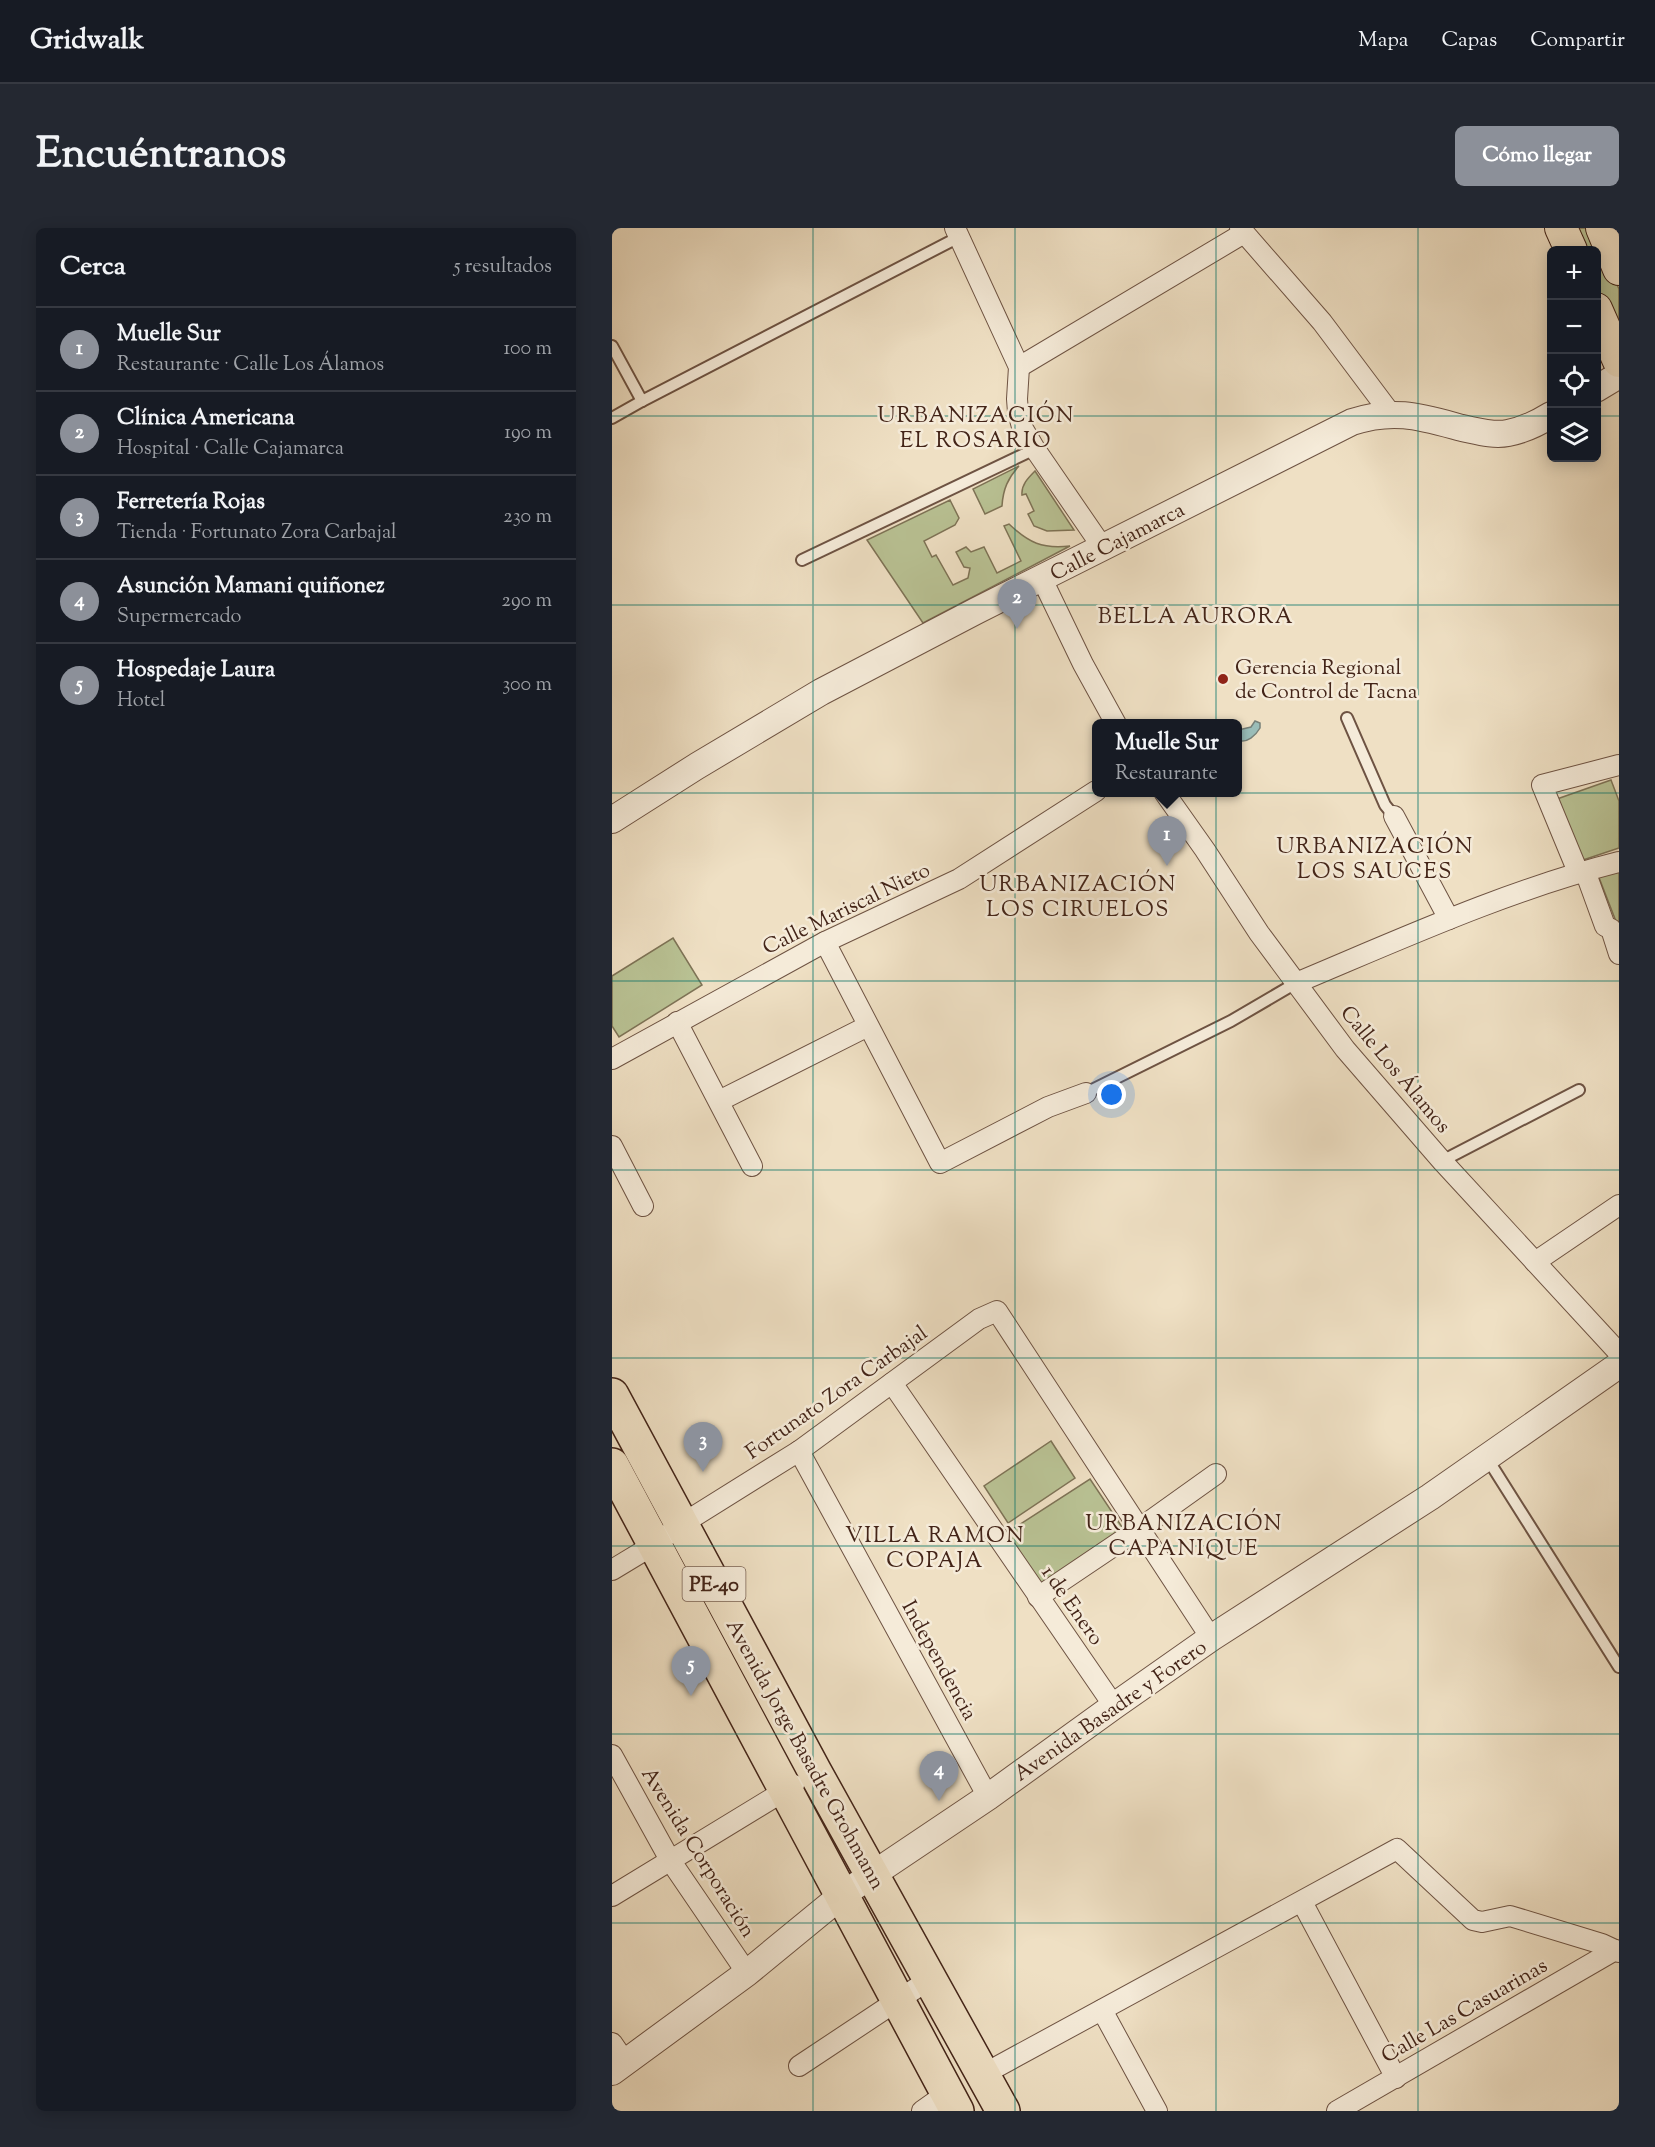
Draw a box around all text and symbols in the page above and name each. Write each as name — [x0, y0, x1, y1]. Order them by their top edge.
text: Gridwalk — [30, 21, 144, 61]
text: Mapa — [1358, 26, 1408, 56]
text: Capas — [1441, 26, 1497, 56]
text: Compartir — [1530, 26, 1625, 56]
text: Encuéntranos — [36, 126, 286, 186]
button: Cómo llegar — [1455, 126, 1619, 186]
map controls — [1547, 246, 1601, 462]
button: + — [1547, 246, 1601, 300]
text: Cerca — [60, 249, 126, 286]
text: 5 resultados — [454, 253, 552, 282]
button: − — [1547, 300, 1601, 354]
text: Muelle Sur — [117, 319, 221, 351]
text: 1 — [76, 335, 83, 364]
text: 100 m — [503, 335, 552, 364]
text: Restaurante · Calle Los Álamos — [117, 351, 384, 380]
button: locate — [1547, 354, 1601, 408]
district label: URBANIZACIÓN EL ROSARIO — [877, 400, 1075, 458]
text: Clínica Americana — [117, 403, 295, 435]
button: layers — [1547, 408, 1601, 462]
text: 2 — [75, 419, 84, 448]
text: 190 m — [504, 419, 552, 448]
text: Hospital · Calle Cajamarca — [117, 435, 344, 464]
text: Ferretería Rojas — [117, 487, 265, 519]
street label: Calle Cajamarca — [1045, 496, 1191, 590]
text: 3 — [75, 503, 84, 532]
text: 230 m — [503, 503, 552, 532]
text: Tienda · Fortunato Zora Carbajal — [117, 519, 397, 548]
text: Asunción Mamani quiñonez — [117, 571, 385, 603]
pin: 2 — [998, 580, 1036, 629]
text: 4 — [74, 587, 85, 616]
text: 290 m — [502, 587, 552, 616]
district label: BELLA AURORA — [1098, 602, 1294, 634]
text: Supermercado — [117, 603, 242, 632]
place label: Gerencia Regional de Control de Tacna — [1235, 654, 1418, 708]
text: Hospedaje Laura — [117, 655, 275, 687]
text: 5 — [76, 671, 83, 700]
text: 300 m — [502, 671, 552, 700]
marker: Gerencia Regional de Control de Tacna — [1216, 672, 1230, 686]
text: Hotel — [117, 687, 165, 716]
popup — [1092, 719, 1242, 797]
text: Muelle Sur — [1115, 728, 1219, 760]
text: Restaurante — [1115, 760, 1218, 789]
pin: 1 — [1148, 816, 1186, 866]
district label: URBANIZACIÓN LOS SAUCES — [1276, 831, 1474, 889]
street label: Calle Mariscal Nieto — [758, 856, 936, 963]
district label: URBANIZACIÓN LOS CIRUELOS — [979, 869, 1177, 927]
street label: Calle Los Álamos — [1332, 1000, 1457, 1141]
your location — [1097, 1080, 1126, 1109]
street label: Fortunato Zora Carbajal — [740, 1319, 934, 1468]
pin: 3 — [684, 1422, 722, 1472]
district label: URBANIZACIÓN CAPANIQUE — [1085, 1508, 1283, 1566]
district label: VILLA RAMON COPAJA — [845, 1521, 1025, 1578]
street label: 1 de Enero — [1033, 1560, 1110, 1652]
road number: PE-40 — [682, 1567, 746, 1601]
street label: Independencia — [893, 1596, 984, 1727]
street label: Avenida Jorge Basadre Grohmann — [717, 1614, 891, 1896]
street label: Avenida Basadre y Forero — [1009, 1634, 1214, 1790]
pin: 5 — [672, 1646, 710, 1696]
pin: 4 — [920, 1752, 958, 1801]
street label: Avenida Corporación — [633, 1762, 762, 1944]
street label: Calle Las Casuarinas — [1376, 1952, 1554, 2072]

